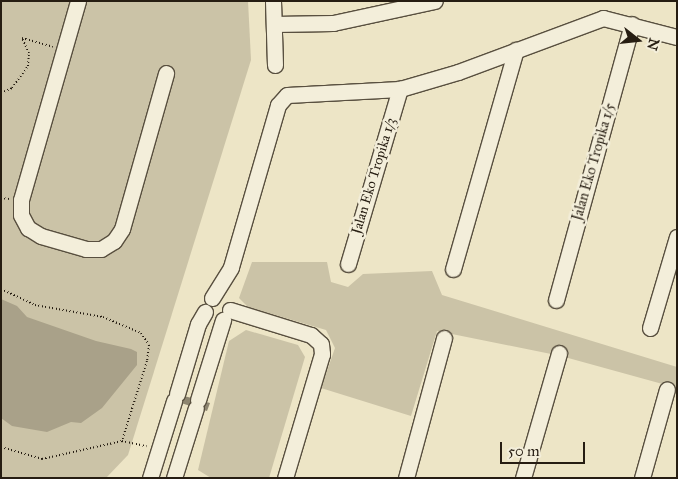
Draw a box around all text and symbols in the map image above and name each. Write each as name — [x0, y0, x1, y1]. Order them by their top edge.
north arrow — [613, 15, 663, 65]
text: N — [643, 36, 663, 52]
street label: Jalan Eko Tropika 1/5 — [569, 101, 619, 223]
street label: Jalan Eko Tropika 1/3 — [348, 116, 400, 236]
scale bar — [503, 432, 588, 464]
text: 50 m — [508, 442, 540, 460]

